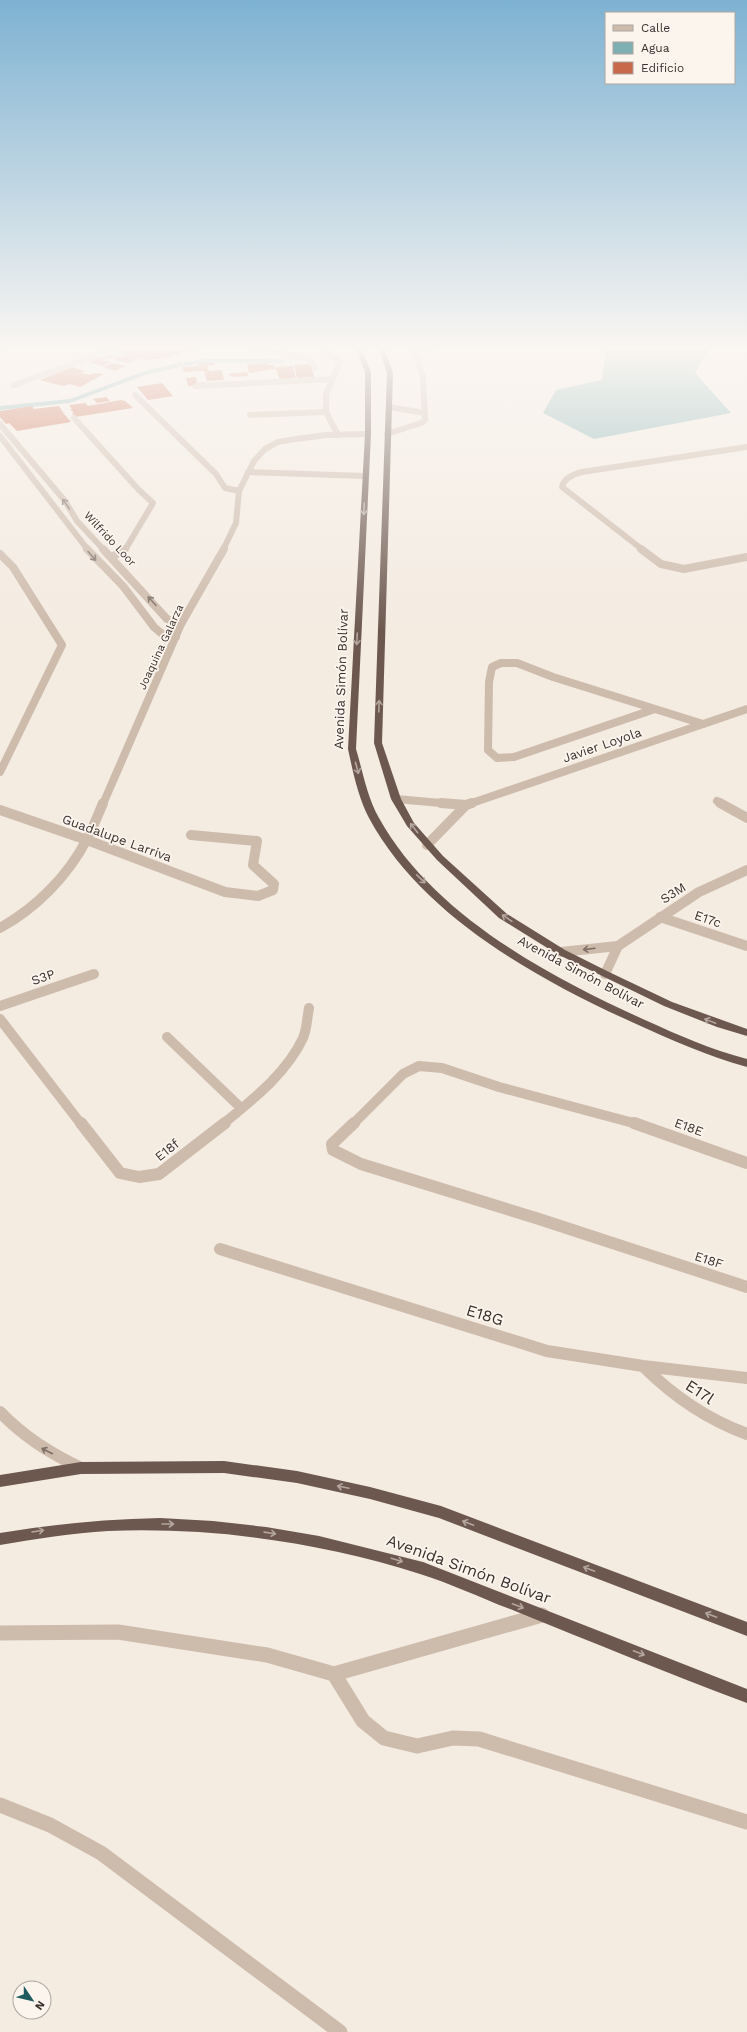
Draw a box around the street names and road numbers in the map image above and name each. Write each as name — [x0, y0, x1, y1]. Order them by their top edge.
street label: Wilfrido Loor — [81, 509, 139, 569]
street label: Joaquina Galarza — [136, 602, 186, 692]
street label: Avenida Simón Bolívar — [331, 608, 351, 750]
street label: Javier Loyola — [561, 724, 644, 766]
street label: Guadalupe Larriva — [60, 811, 174, 865]
street label: S3M — [658, 879, 688, 907]
street label: E17c — [693, 907, 723, 931]
street label: Avenida Simón Bolívar — [515, 932, 647, 1012]
street label: S3P — [29, 966, 57, 988]
street label: E18E — [672, 1115, 706, 1139]
street label: E18f — [152, 1136, 182, 1164]
street label: E18F — [693, 1248, 725, 1272]
street label: E18G — [464, 1300, 506, 1330]
street label: E17l — [682, 1376, 718, 1408]
street label: Avenida Simón Bolívar — [384, 1530, 554, 1608]

